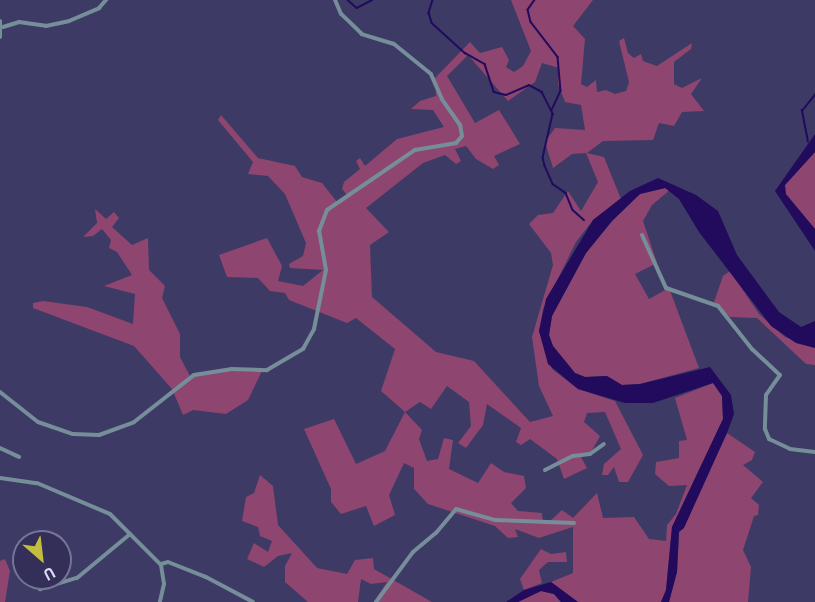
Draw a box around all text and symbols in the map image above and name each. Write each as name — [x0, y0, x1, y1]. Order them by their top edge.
north arrow — [12, 530, 72, 590]
text: U — [40, 563, 59, 585]

